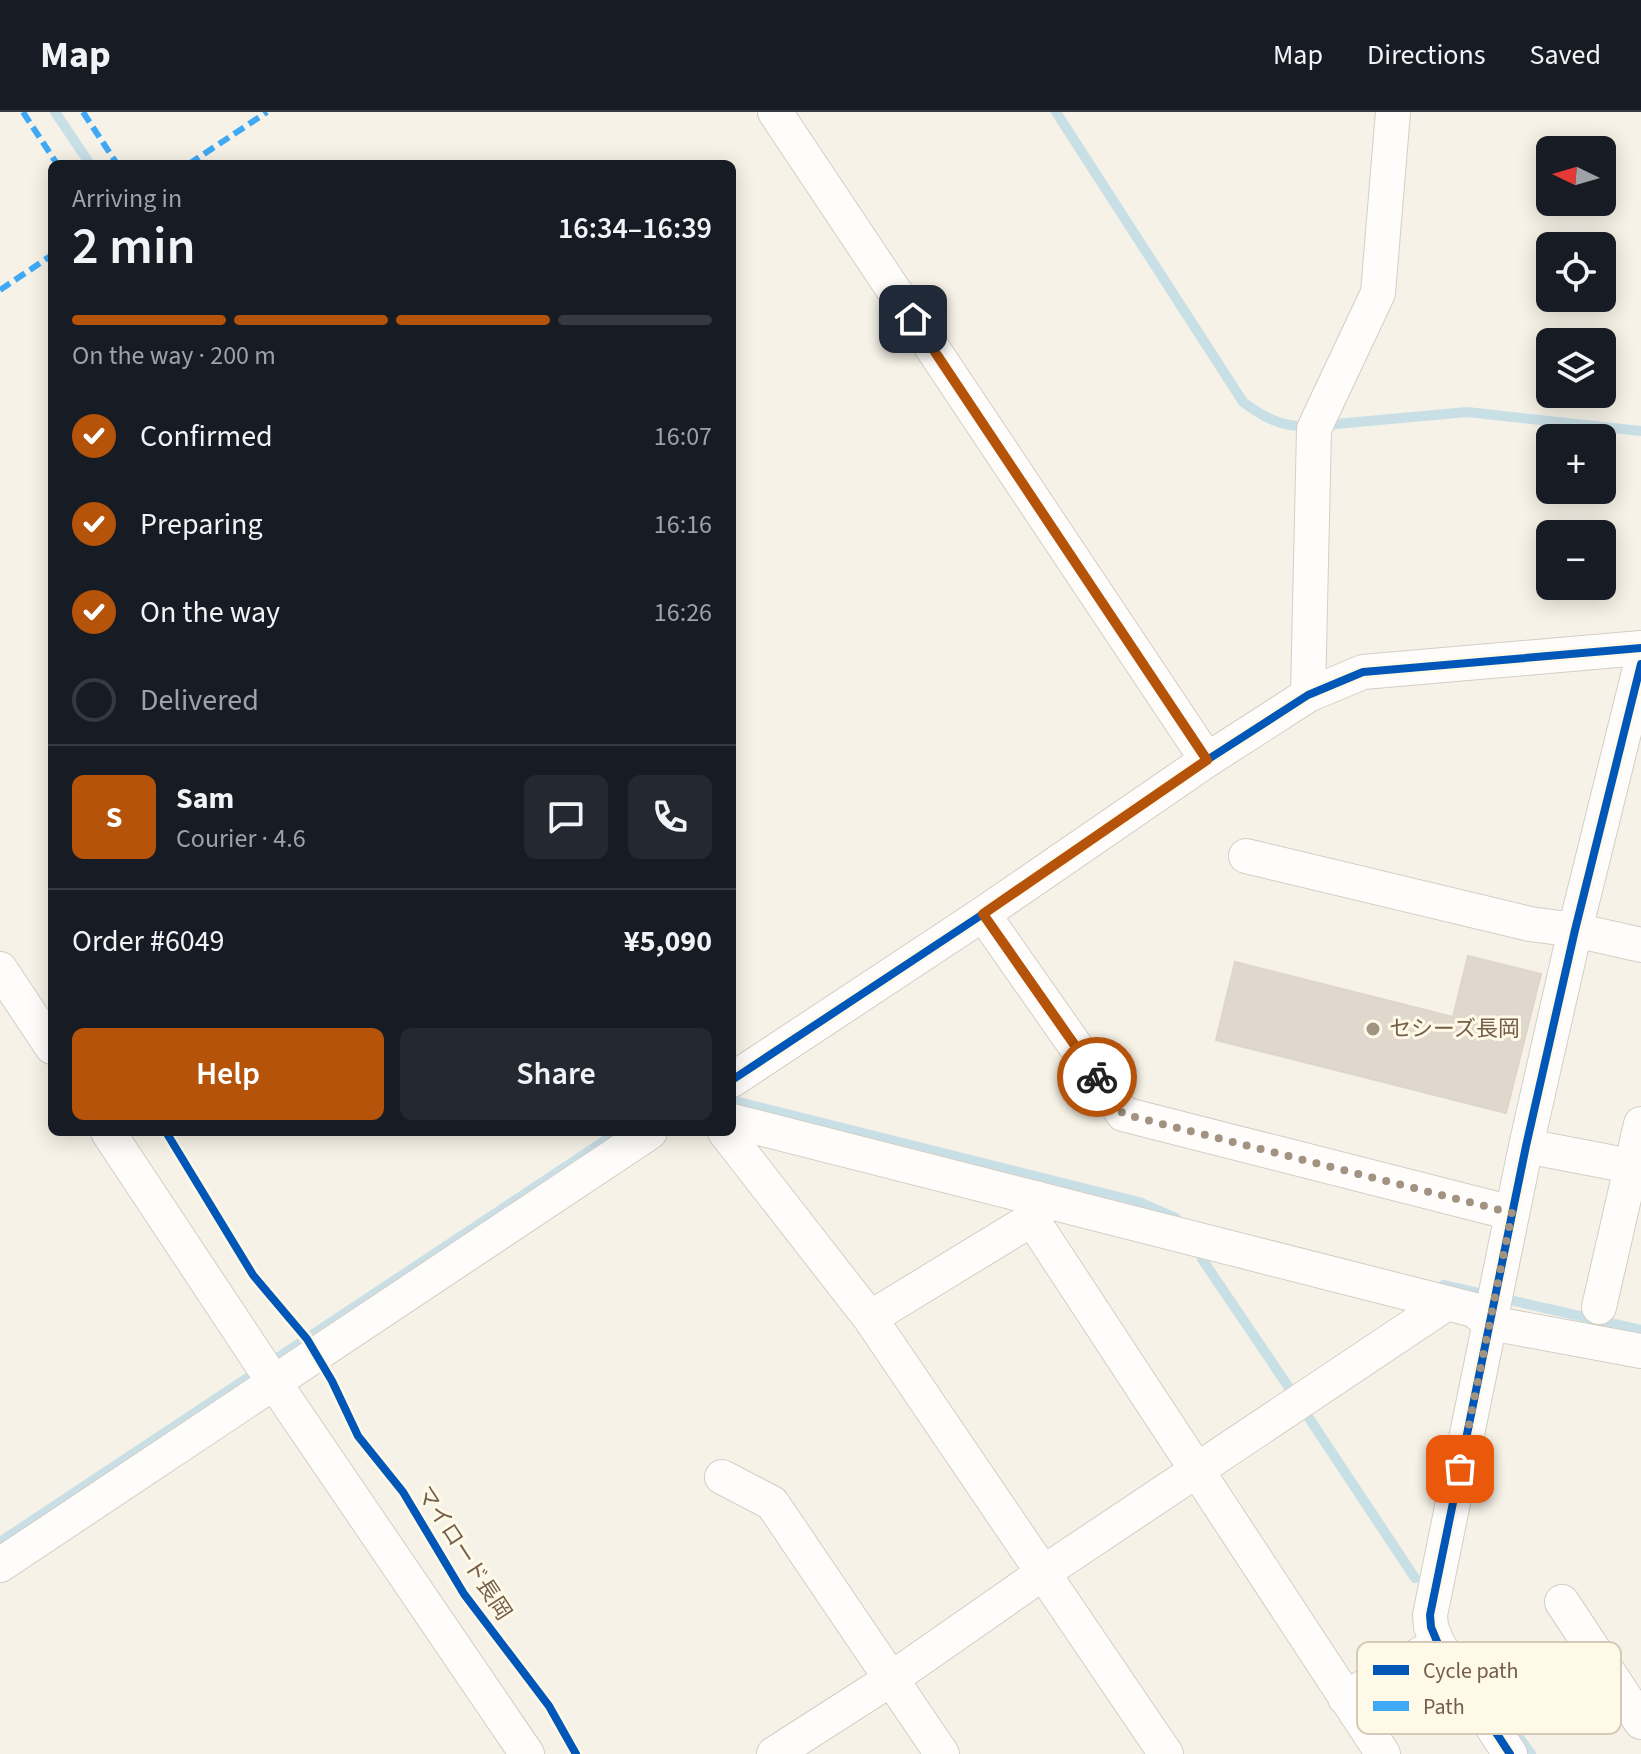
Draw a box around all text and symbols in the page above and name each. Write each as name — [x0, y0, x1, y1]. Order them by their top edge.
text: Map — [40, 28, 111, 82]
text: Map — [1273, 35, 1323, 75]
text: Directions — [1367, 35, 1486, 75]
text: Saved — [1530, 35, 1601, 75]
north arrow — [1536, 136, 1616, 216]
map controls — [1536, 136, 1616, 600]
text: Arriving in — [72, 180, 182, 217]
text: 16:34–16:39 — [558, 207, 712, 250]
text: 2 min — [72, 210, 196, 284]
button: locate — [1536, 232, 1616, 312]
pin — [879, 285, 947, 353]
icon: home — [891, 297, 935, 341]
button: layers — [1536, 328, 1616, 408]
text: On the way · 200 m — [72, 337, 276, 374]
icon: check — [72, 414, 116, 458]
text: Confirmed — [140, 415, 273, 458]
text: 16:07 — [654, 418, 712, 455]
button: + — [1536, 424, 1616, 504]
icon: check — [72, 502, 116, 546]
text: Preparing — [140, 503, 263, 546]
text: 16:16 — [654, 506, 712, 543]
button: − — [1536, 520, 1616, 600]
icon: check — [72, 590, 116, 634]
text: On the way — [140, 591, 280, 634]
text: 16:26 — [654, 594, 712, 631]
text: Delivered — [140, 679, 259, 722]
button: chat — [524, 775, 608, 859]
button: phone — [628, 775, 712, 859]
text: Sam — [176, 777, 234, 820]
text: S — [106, 796, 122, 839]
text: Courier · 4.6 — [176, 820, 306, 857]
text: Order #6049 — [72, 920, 225, 963]
text: ¥5,090 — [624, 920, 712, 963]
place label: セシーズ長岡 — [1389, 1013, 1520, 1045]
marker: セシーズ長岡 — [1364, 1020, 1382, 1038]
button: Help — [72, 1028, 384, 1120]
button: Share — [400, 1028, 712, 1120]
courier — [1057, 1037, 1137, 1117]
icon: bike — [1075, 1055, 1119, 1099]
pin — [1426, 1435, 1494, 1503]
icon: bag — [1438, 1447, 1482, 1491]
street label: マイロード長岡 — [409, 1480, 519, 1626]
legend — [1357, 1642, 1621, 1734]
text: Cycle path — [1423, 1655, 1519, 1687]
text: Path — [1423, 1691, 1465, 1723]

